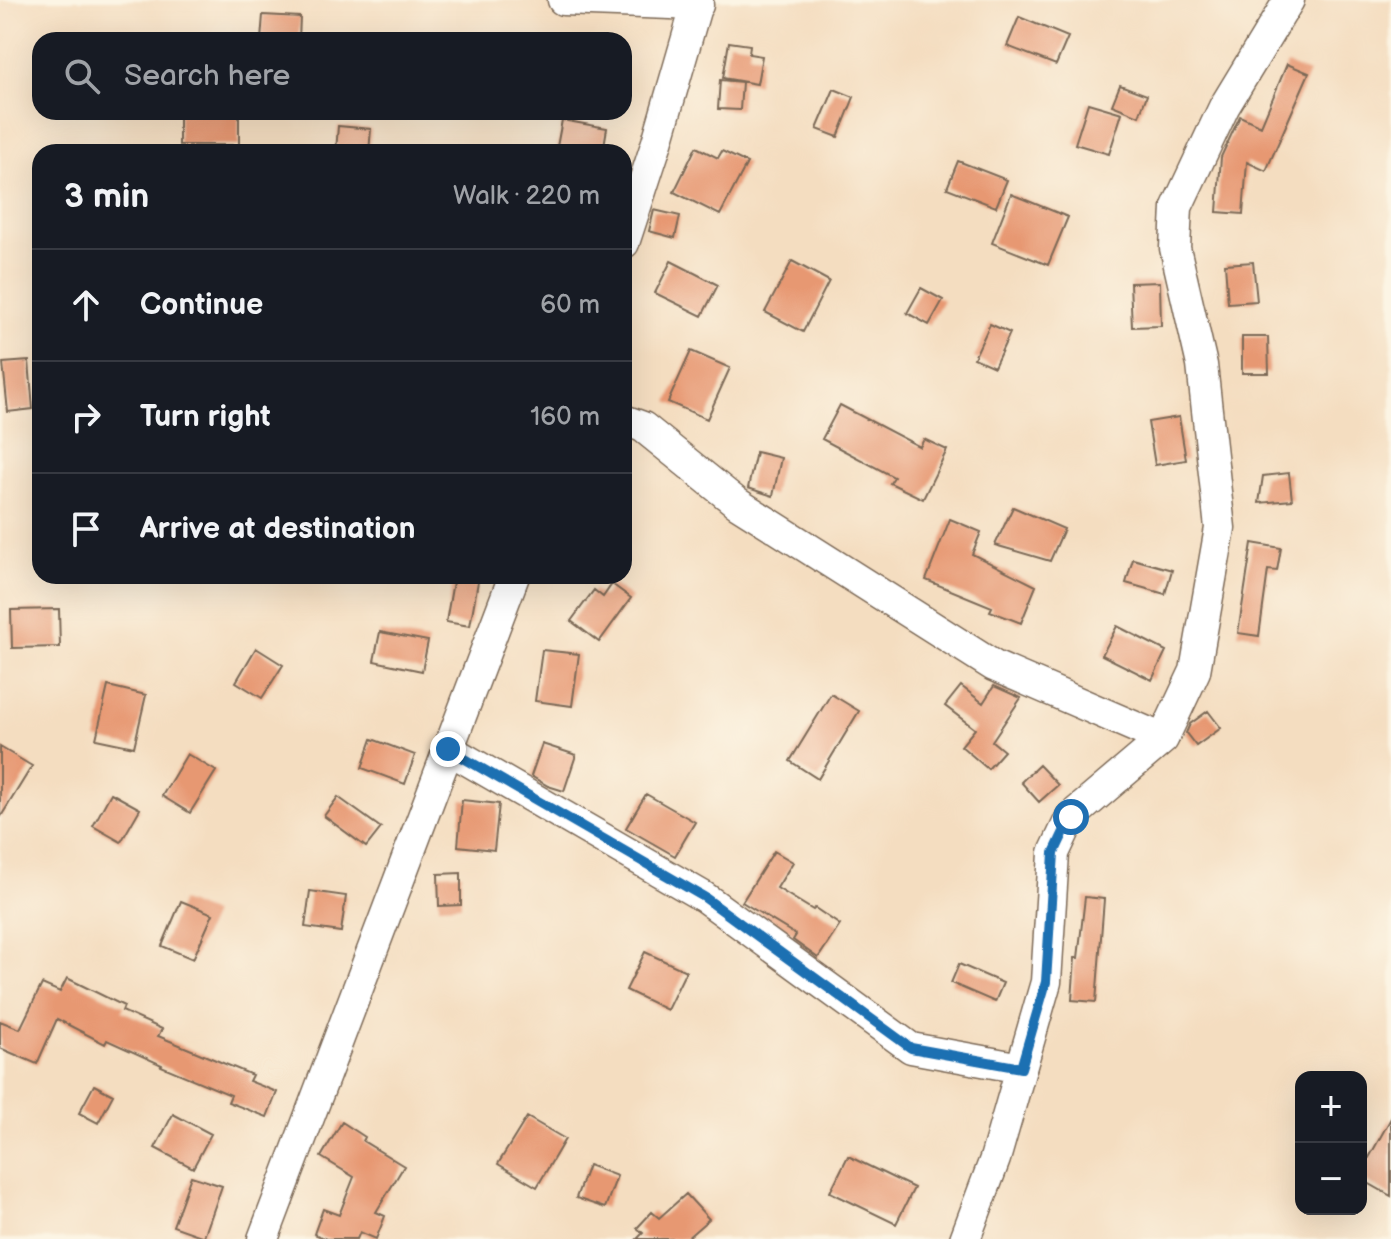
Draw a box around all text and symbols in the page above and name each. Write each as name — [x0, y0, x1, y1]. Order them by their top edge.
search box — [32, 32, 632, 120]
icon: search — [60, 54, 104, 98]
text: Search here — [124, 58, 290, 94]
text: 3 min — [64, 176, 149, 217]
text: Walk · 220 m — [453, 181, 600, 212]
icon: ahead — [64, 283, 108, 327]
text: Continue — [140, 287, 263, 323]
text: 60 m — [540, 290, 600, 321]
icon: right — [64, 395, 108, 439]
text: Turn right — [140, 399, 271, 435]
text: 160 m — [530, 402, 600, 433]
icon: arrive — [64, 507, 108, 551]
text: Arrive at destination — [140, 511, 416, 547]
route end — [430, 731, 466, 767]
route start — [1053, 799, 1089, 835]
map controls — [1295, 1071, 1367, 1215]
button: + — [1295, 1071, 1367, 1143]
button: − — [1295, 1143, 1367, 1215]

